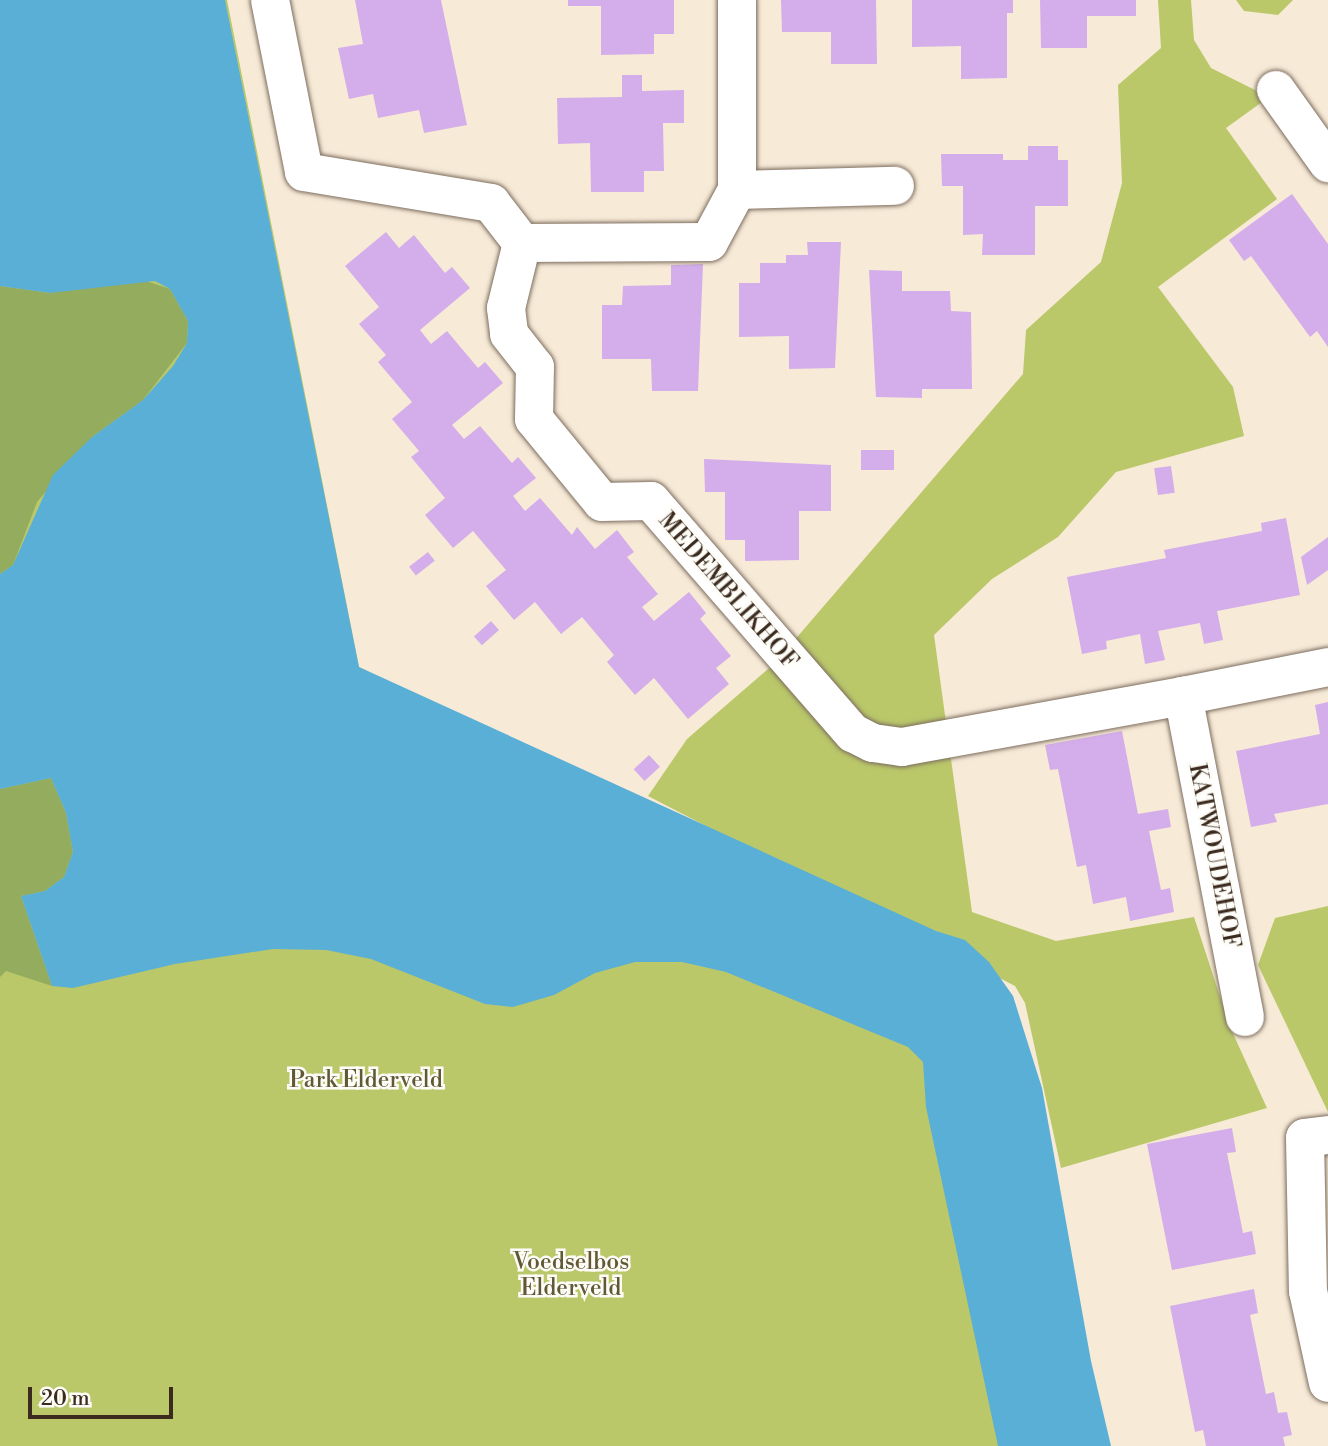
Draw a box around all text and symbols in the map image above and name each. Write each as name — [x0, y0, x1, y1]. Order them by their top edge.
street label: MEDEMBLIKHOF — [652, 507, 804, 675]
street label: KATWOUDEHOF — [1183, 761, 1245, 951]
park label: Park Elderveld — [289, 1066, 443, 1094]
park label: Voedselbos Elderveld — [513, 1248, 629, 1302]
scale bar — [32, 1372, 177, 1416]
text: 20 m — [41, 1386, 90, 1412]

